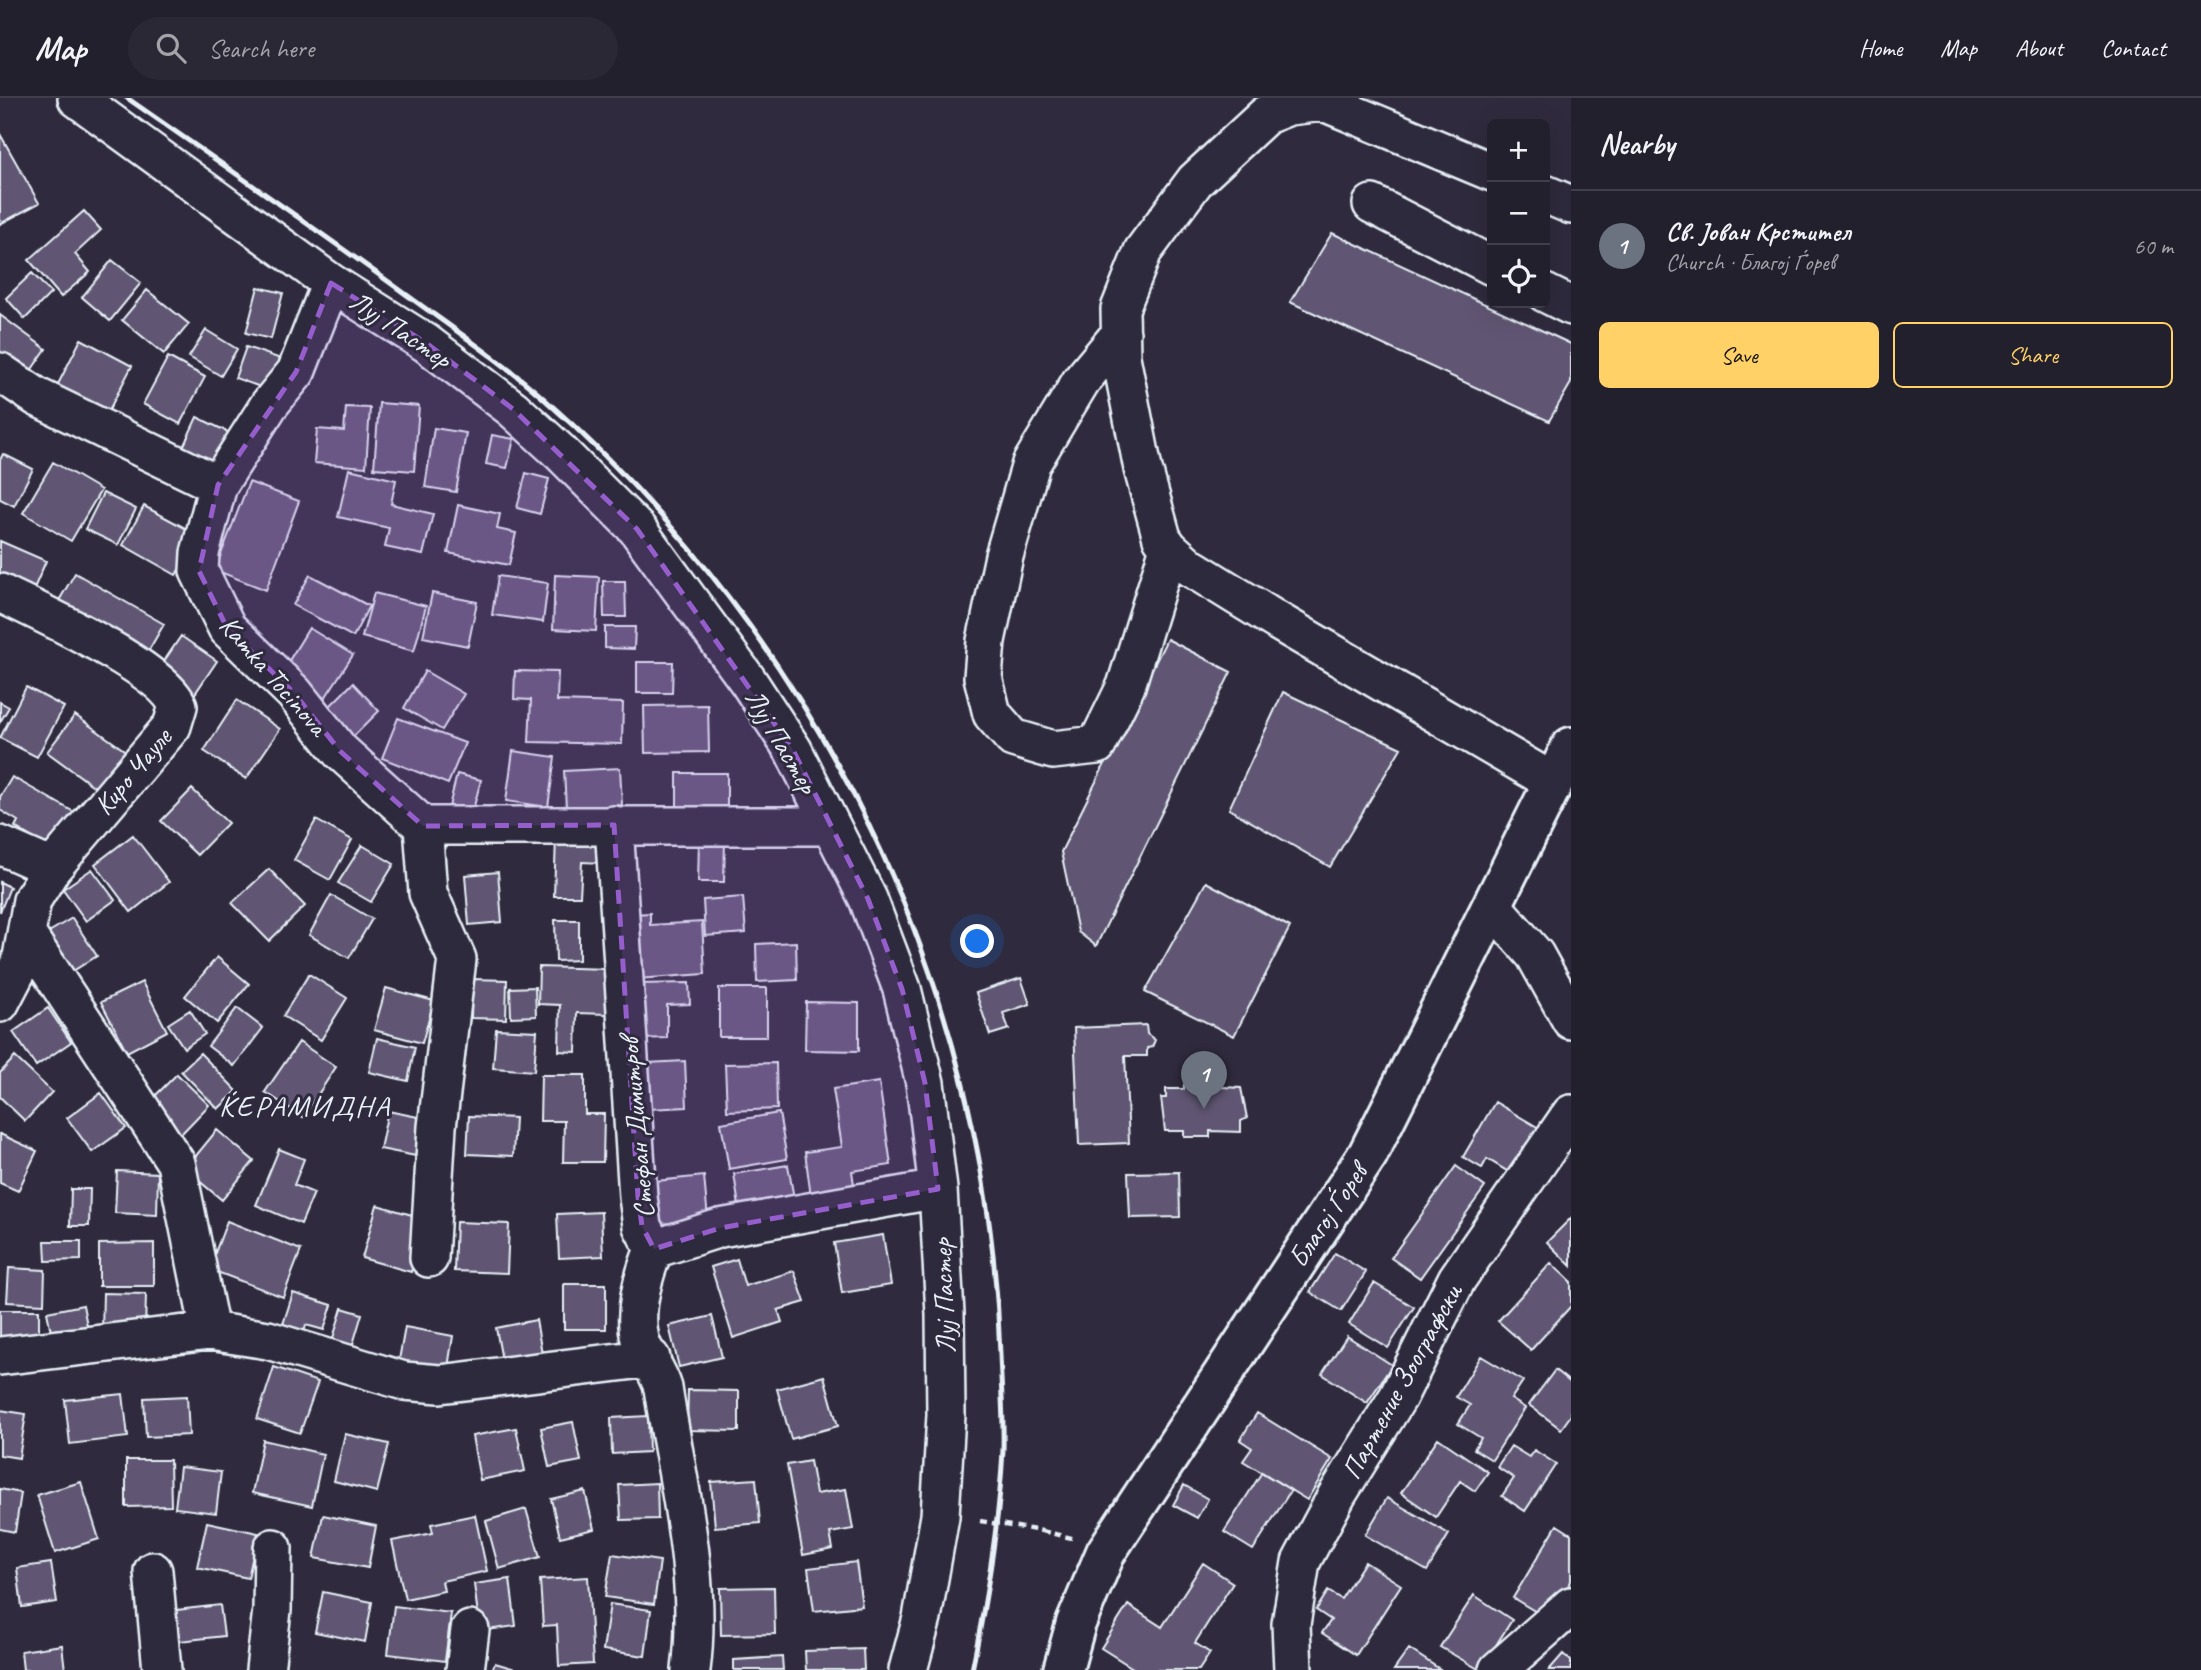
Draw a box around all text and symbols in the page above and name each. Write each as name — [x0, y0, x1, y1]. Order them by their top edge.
search box — [128, 17, 618, 80]
text: Map — [35, 27, 86, 69]
icon: search — [152, 29, 190, 67]
text: Search here — [208, 32, 314, 65]
text: Home — [1859, 33, 1902, 63]
text: Map — [1940, 33, 1977, 63]
text: About — [2015, 33, 2063, 63]
text: Contact — [2101, 33, 2166, 63]
map controls — [1487, 119, 1550, 308]
button: + — [1487, 119, 1550, 182]
text: Nearby — [1599, 125, 1675, 163]
button: − — [1487, 182, 1550, 245]
text: Св. Јован Крстител — [1666, 215, 1850, 248]
text: 1 — [1617, 232, 1627, 261]
text: 60 m — [2134, 232, 2173, 261]
button: locate — [1487, 245, 1550, 308]
text: Church · Благој Ѓорев — [1666, 248, 1835, 277]
street label: Луј Пастер — [343, 283, 460, 377]
button: Save — [1599, 322, 1879, 388]
button: Share — [1893, 322, 2173, 388]
street label: Kamka Tocinova — [212, 608, 337, 745]
street label: Луј Пастер — [738, 683, 827, 802]
street label: Киро Чауле — [86, 719, 180, 822]
your location — [960, 924, 994, 958]
street label: Стефан Димитров — [611, 1030, 662, 1220]
pin: 1 — [1181, 1051, 1227, 1109]
district label: ЌЕРАМИДНА — [219, 1087, 391, 1125]
street label: Благој Ѓорев — [1280, 1153, 1377, 1274]
street label: Луј Пастер — [924, 1236, 963, 1354]
street label: Партение Зоографски — [1333, 1276, 1470, 1485]

